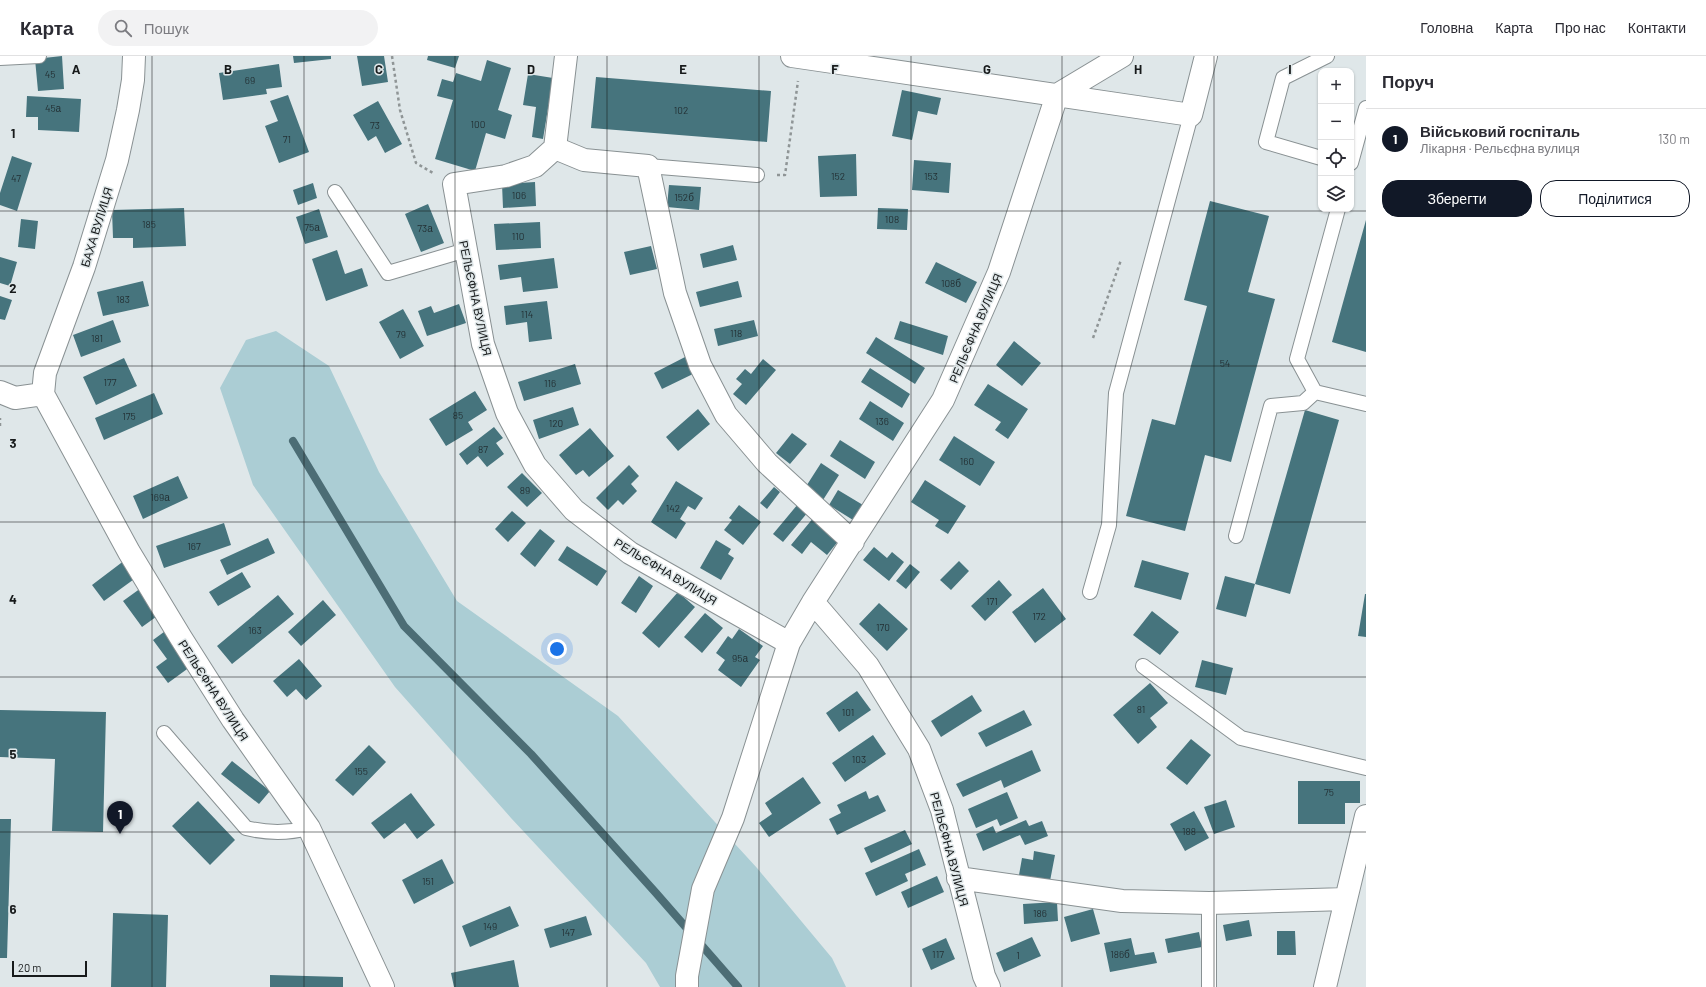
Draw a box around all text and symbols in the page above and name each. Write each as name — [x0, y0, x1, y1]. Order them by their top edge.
search box — [98, 10, 378, 46]
text: Карта — [20, 16, 74, 39]
icon: search — [112, 17, 134, 39]
text: Пошук — [144, 19, 189, 37]
text: Головна — [1420, 19, 1473, 36]
text: Карта — [1495, 19, 1533, 36]
text: Про нас — [1555, 19, 1606, 36]
text: Контакти — [1628, 19, 1686, 36]
text: A — [72, 61, 81, 77]
text: B — [224, 61, 232, 77]
text: C — [375, 61, 383, 77]
text: D — [527, 61, 535, 77]
text: E — [679, 61, 687, 77]
text: F — [831, 61, 839, 77]
text: G — [983, 61, 991, 77]
text: H — [1134, 61, 1142, 77]
text: I — [1288, 61, 1292, 77]
house number: 45 — [45, 68, 55, 80]
map controls — [1318, 68, 1354, 212]
button: + — [1318, 68, 1354, 104]
text: Поруч — [1382, 71, 1434, 91]
house number: 69 — [245, 74, 255, 86]
house number: 45а — [45, 102, 62, 114]
house number: 102 — [674, 104, 688, 116]
button: − — [1318, 104, 1354, 140]
house number: 100 — [471, 118, 485, 130]
house number: 73 — [370, 119, 380, 131]
text: Військовий госпіталь — [1420, 122, 1580, 140]
text: 1 — [11, 125, 15, 141]
text: 1 — [1393, 131, 1397, 147]
text: 130 m — [1658, 131, 1690, 147]
house number: 71 — [283, 133, 291, 145]
button: locate — [1318, 140, 1354, 176]
text: Лікарня · Рельєфна вулиця — [1420, 140, 1580, 156]
house number: 152 — [831, 170, 845, 182]
house number: 153 — [924, 170, 938, 182]
house number: 47 — [11, 172, 21, 184]
button: layers — [1318, 176, 1354, 212]
button: Зберегти — [1382, 180, 1532, 217]
button: Поділитися — [1540, 180, 1690, 217]
street label: БАХА ВУЛИЦЯ — [77, 185, 116, 269]
house number: 106 — [512, 189, 526, 201]
house number: 152б — [674, 191, 694, 203]
house number: 108 — [885, 213, 899, 225]
house number: 185 — [142, 218, 156, 230]
house number: 75а — [304, 221, 320, 233]
house number: 73а — [417, 222, 433, 234]
house number: 110 — [512, 230, 524, 242]
street label: РЕЛЬЄФНА ВУЛИЦЯ — [456, 239, 495, 357]
street label: РЕЛЬЄФНА ВУЛИЦЯ — [946, 271, 1005, 385]
house number: 108б — [941, 277, 961, 289]
text: 2 — [9, 280, 17, 296]
house number: 183 — [116, 293, 130, 305]
house number: 114 — [521, 308, 533, 320]
house number: 118 — [730, 327, 742, 339]
house number: 79 — [396, 328, 406, 340]
house number: 181 — [91, 332, 103, 344]
house number: 54 — [1220, 357, 1230, 369]
house number: 177 — [104, 376, 117, 388]
house number: 116 — [544, 377, 556, 389]
house number: 85 — [453, 409, 463, 421]
house number: 175 — [122, 410, 136, 422]
house number: 136 — [875, 415, 889, 427]
house number: 120 — [549, 417, 563, 429]
text: 3 — [9, 435, 17, 451]
house number: 87 — [478, 443, 488, 455]
house number: 160 — [960, 455, 974, 467]
house number: 89 — [520, 484, 530, 496]
house number: 169а — [150, 491, 170, 503]
house number: 142 — [666, 502, 680, 514]
street label: РЕЛЬЄФНА ВУЛИЦЯ — [612, 535, 720, 608]
house number: 167 — [187, 540, 201, 552]
text: 4 — [9, 591, 17, 607]
house number: 171 — [986, 595, 998, 607]
house number: 172 — [1032, 610, 1046, 622]
house number: 170 — [876, 621, 890, 633]
house number: 163 — [248, 624, 262, 636]
street label: РЕЛЬЄФНА ВУЛИЦЯ — [175, 637, 252, 744]
your location — [547, 639, 567, 659]
house number: 95а — [732, 652, 748, 664]
house number: 81 — [1137, 703, 1145, 715]
house number: 101 — [842, 706, 854, 718]
text: 5 — [9, 746, 17, 762]
house number: 103 — [852, 753, 866, 765]
house number: 155 — [354, 765, 368, 777]
house number: 75 — [1324, 786, 1334, 798]
street label: РЕЛЬЄФНА ВУЛИЦЯ — [927, 790, 972, 908]
pin: 1 — [107, 801, 133, 834]
house number: 188 — [1182, 825, 1196, 837]
house number: 151 — [422, 875, 434, 887]
text: 6 — [10, 901, 17, 917]
house number: 186 — [1033, 907, 1047, 919]
house number: 149 — [483, 920, 497, 932]
house number: 147 — [561, 926, 575, 938]
house number: 117 — [932, 948, 944, 960]
house number: 186б — [1110, 948, 1130, 960]
house number: 1 — [1016, 949, 1020, 961]
scale bar — [12, 959, 87, 978]
text: 20 m — [18, 961, 41, 974]

